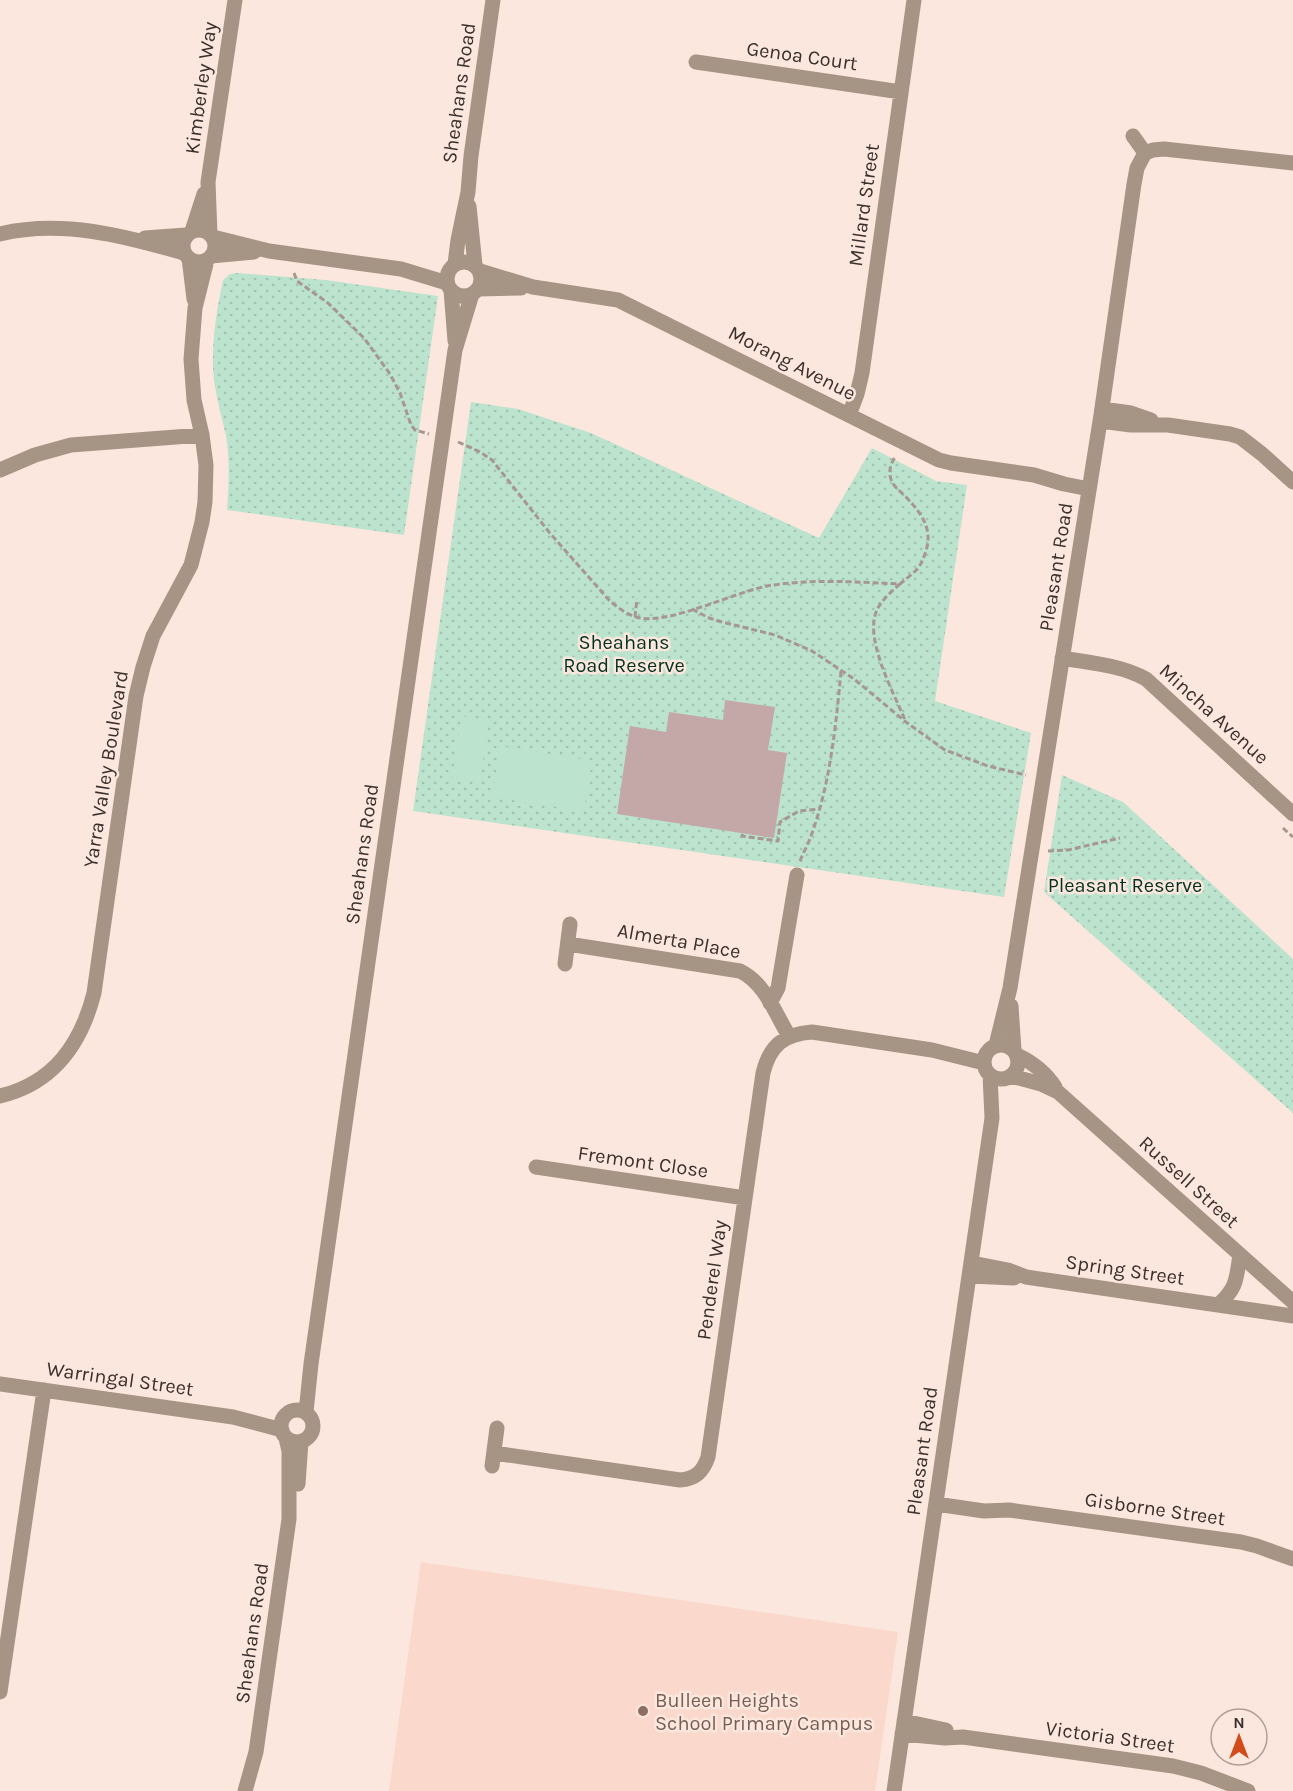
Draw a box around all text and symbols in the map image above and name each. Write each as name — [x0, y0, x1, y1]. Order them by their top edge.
street label: Kimberley Way — [180, 20, 222, 156]
street label: Sheahans Road — [438, 21, 480, 165]
street label: Genoa Court — [745, 37, 860, 75]
street label: Millard Street — [844, 142, 884, 268]
street label: Morang Avenue — [724, 321, 860, 405]
street label: Pleasant Road — [1034, 501, 1078, 633]
park label: Sheahans Road Reserve — [563, 631, 685, 677]
street label: Mincha Avenue — [1155, 659, 1273, 769]
street label: Yarra Valley Boulevard — [79, 669, 133, 869]
street label: Sheahans Road — [341, 782, 383, 926]
park label: Pleasant Reserve — [1048, 874, 1202, 897]
street label: Almerta Place — [616, 919, 742, 963]
street label: Russell Street — [1134, 1131, 1244, 1233]
street label: Fremont Close — [576, 1141, 710, 1183]
street label: Penderel Way — [692, 1219, 732, 1341]
street label: Spring Street — [1064, 1250, 1186, 1290]
street label: Warringal Street — [45, 1357, 195, 1401]
street label: Pleasant Road — [902, 1385, 942, 1517]
street label: Gisborne Street — [1083, 1488, 1227, 1530]
street label: Sheahans Road — [231, 1561, 273, 1705]
place label: Bulleen Heights School Primary Campus — [655, 1689, 873, 1735]
marker: Bulleen Heights School Primary Campus — [636, 1704, 650, 1718]
north arrow — [1209, 1707, 1269, 1767]
text: N — [1233, 1713, 1245, 1732]
street label: Victoria Street — [1044, 1717, 1176, 1757]

